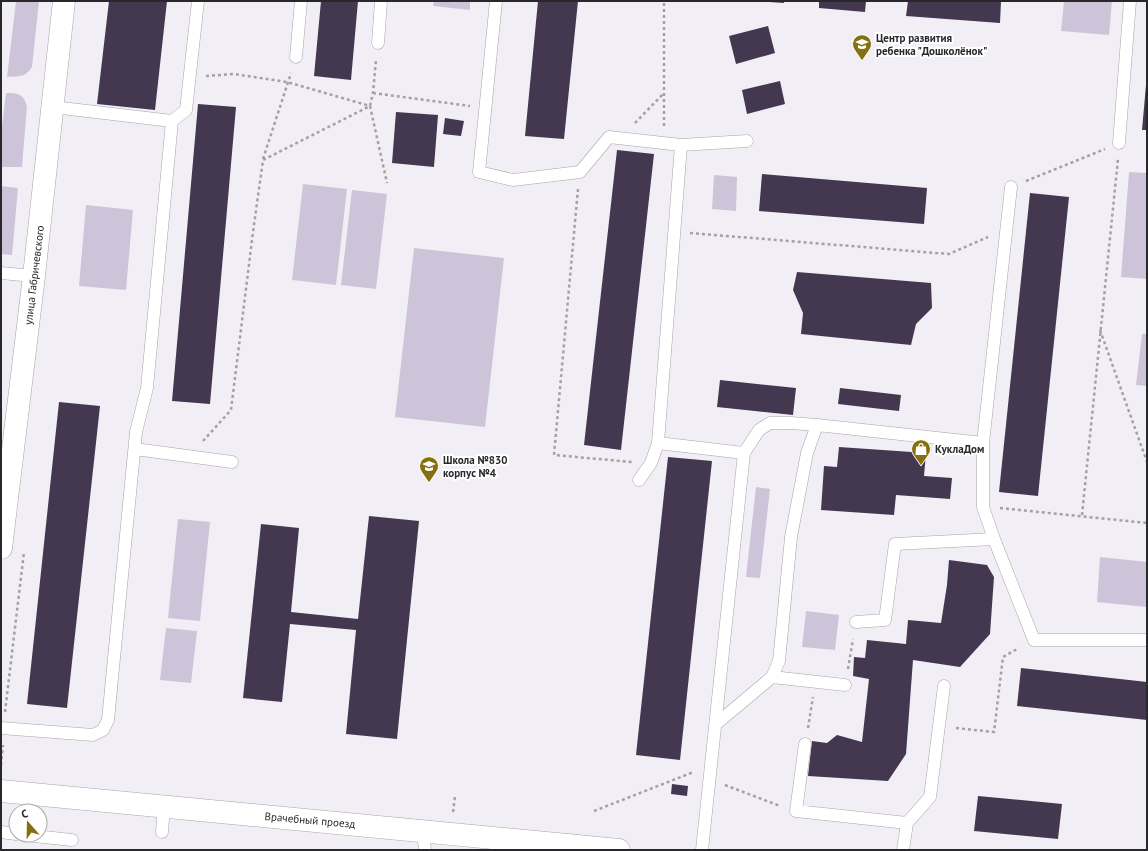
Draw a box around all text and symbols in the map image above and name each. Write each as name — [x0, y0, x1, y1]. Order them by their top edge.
place label: Центр развития ребенка "Дошколёнок" — [876, 31, 987, 58]
school or university icon: Центр развития ребенка "Дошколёнок" — [851, 33, 873, 61]
street label: улица Габричевского — [21, 224, 47, 326]
shop icon: КуклаДом — [910, 438, 932, 466]
place label: КуклаДом — [935, 442, 984, 456]
place label: Школа №830 корпус №4 — [443, 453, 508, 480]
school or university icon: Школа №830 корпус №4 — [418, 455, 440, 483]
north arrow — [8, 803, 48, 843]
text: С — [19, 806, 30, 821]
street label: Врачебный проезд — [264, 809, 356, 831]

